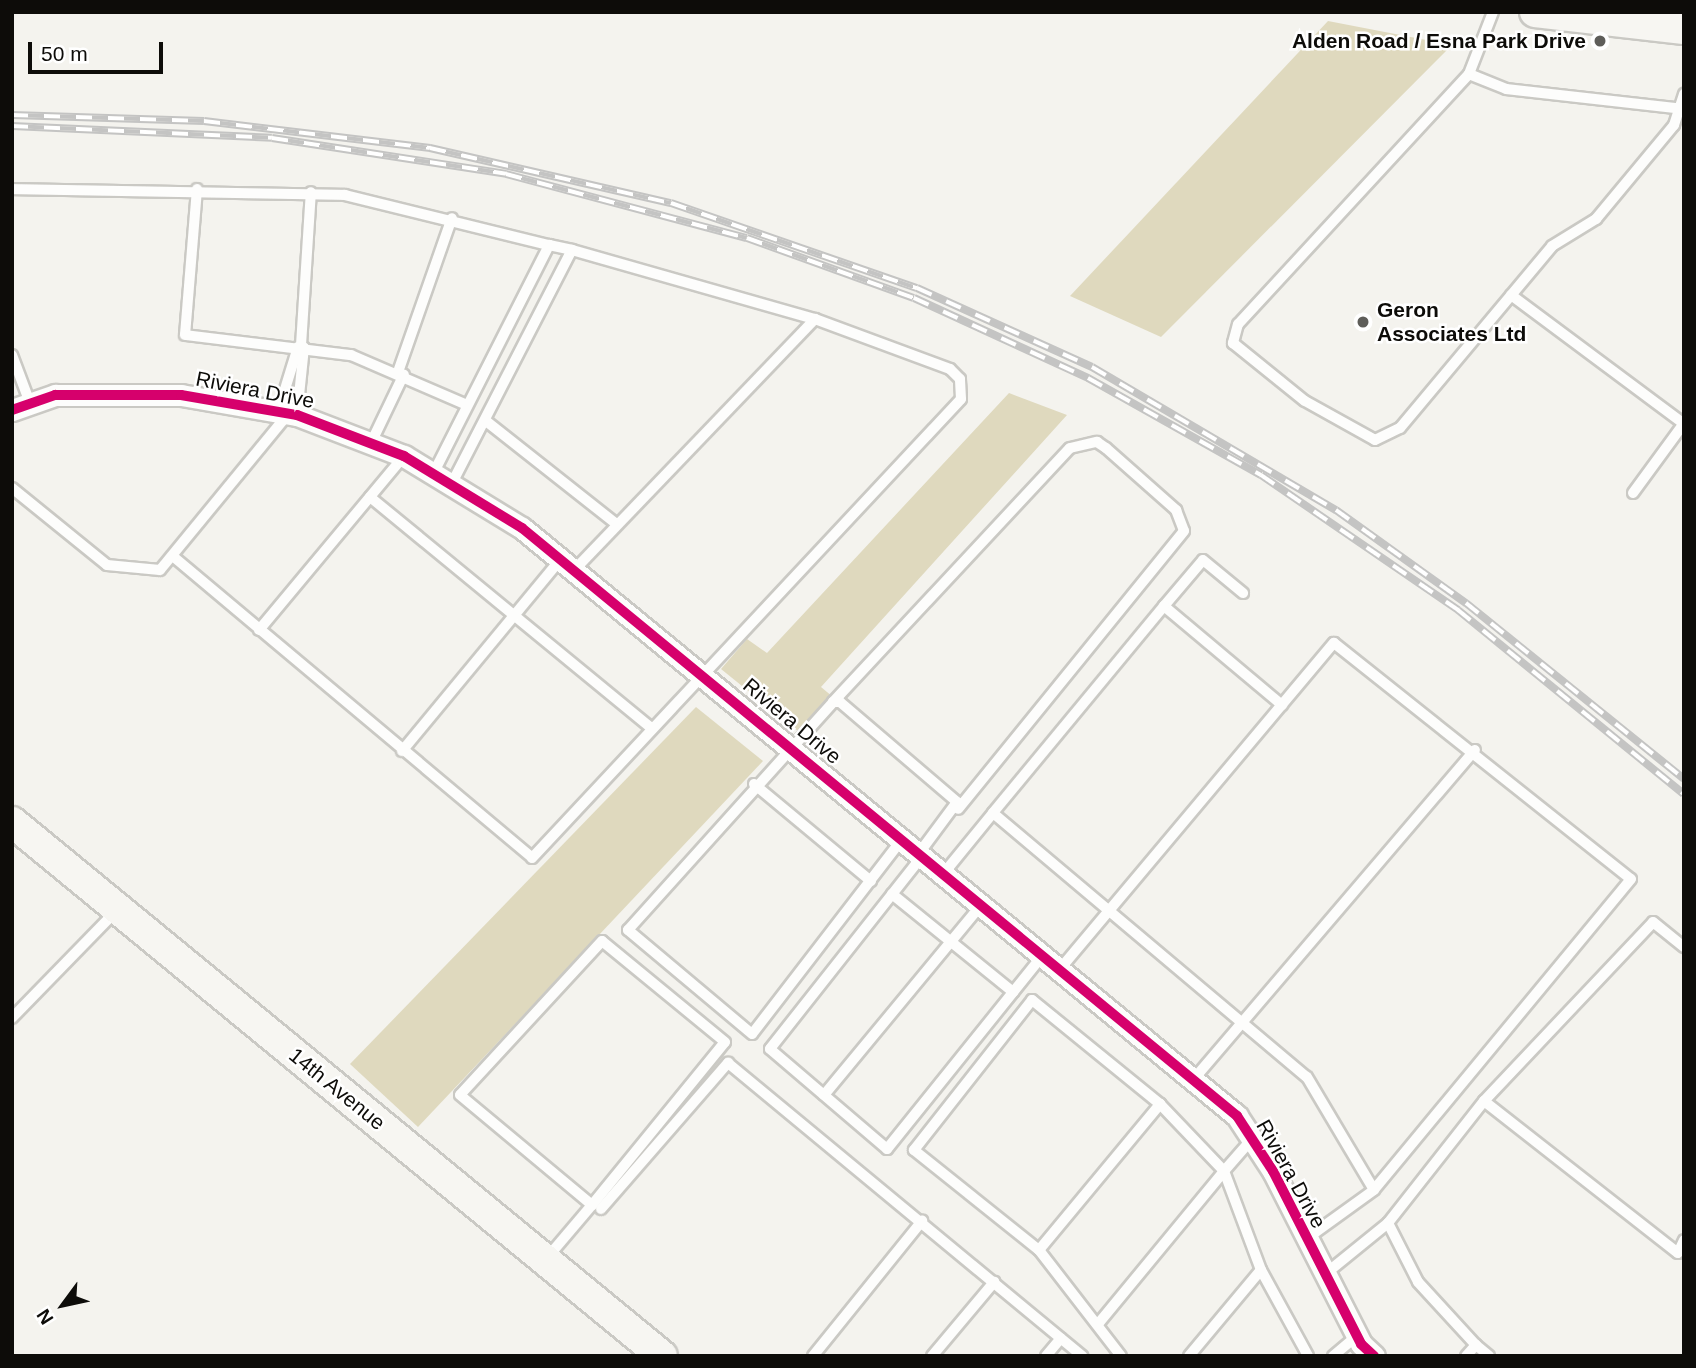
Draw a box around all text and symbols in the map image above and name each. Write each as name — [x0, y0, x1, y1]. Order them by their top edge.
scale bar — [32, 28, 166, 72]
place label: Alden Road / Esna Park Drive — [1292, 28, 1586, 54]
marker: Alden Road / Esna Park Drive — [1592, 33, 1608, 49]
text: 50 m — [41, 42, 88, 65]
place label: Geron Associates Ltd — [1377, 297, 1526, 347]
marker: Geron Associates Ltd — [1355, 314, 1371, 330]
street label: Riviera Drive — [194, 366, 316, 414]
street label: Riviera Drive — [738, 673, 846, 769]
street label: 14th Avenue — [283, 1042, 391, 1136]
street label: Riviera Drive — [1251, 1115, 1331, 1233]
north arrow — [28, 1270, 98, 1340]
text: N — [32, 1305, 58, 1328]

